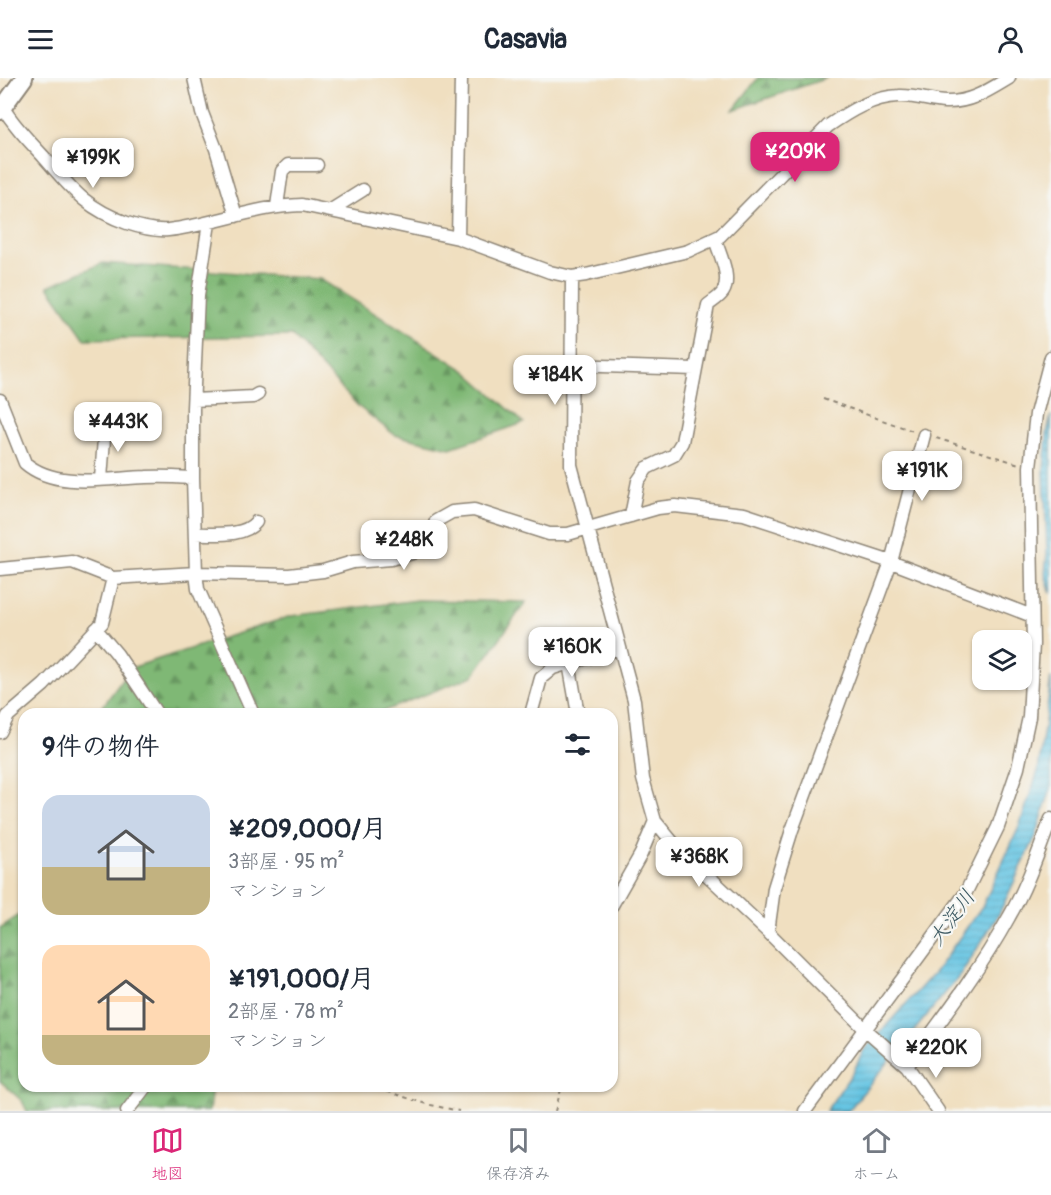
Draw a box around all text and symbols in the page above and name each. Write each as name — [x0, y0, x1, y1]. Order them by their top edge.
icon: menu — [24, 23, 57, 56]
text: Casavia — [484, 23, 567, 56]
icon: person — [994, 23, 1027, 56]
pin: ¥209K — [753, 132, 837, 183]
pin: ¥199K — [51, 138, 135, 189]
text: ¥209K — [764, 139, 826, 164]
text: ¥199K — [66, 145, 120, 170]
pin: ¥184K — [513, 355, 597, 406]
text: ¥184K — [527, 362, 583, 387]
pin: ¥443K — [76, 402, 160, 453]
text: ¥443K — [88, 409, 148, 434]
pin: ¥191K — [880, 451, 964, 502]
text: ¥191K — [896, 458, 948, 483]
pin: ¥248K — [362, 520, 446, 571]
text: ¥248K — [375, 527, 433, 552]
pin: ¥160K — [530, 627, 614, 678]
map controls — [972, 630, 1032, 690]
button: layers — [972, 630, 1032, 690]
text: ¥160K — [542, 634, 602, 659]
icon: filters — [561, 728, 594, 761]
text: 9件の物件 — [42, 731, 159, 763]
text: ¥209,000/月 — [228, 813, 387, 845]
icon: home — [90, 819, 162, 891]
pin: ¥368K — [657, 837, 741, 888]
text: ¥368K — [670, 844, 728, 869]
text: 3部屋 · 95 m² — [228, 849, 344, 874]
text: マンション — [228, 878, 327, 903]
water label: 大淀川 — [923, 885, 981, 951]
text: ¥191,000/月 — [228, 963, 375, 995]
icon: home — [90, 969, 162, 1041]
text: 2部屋 · 78 m² — [228, 999, 344, 1024]
text: マンション — [228, 1028, 327, 1053]
pin: ¥220K — [894, 1028, 978, 1079]
text: ¥220K — [905, 1035, 967, 1060]
tab: 地図 — [151, 1124, 184, 1184]
tab: 保存済み — [486, 1124, 550, 1184]
tab: ホーム — [853, 1124, 900, 1184]

